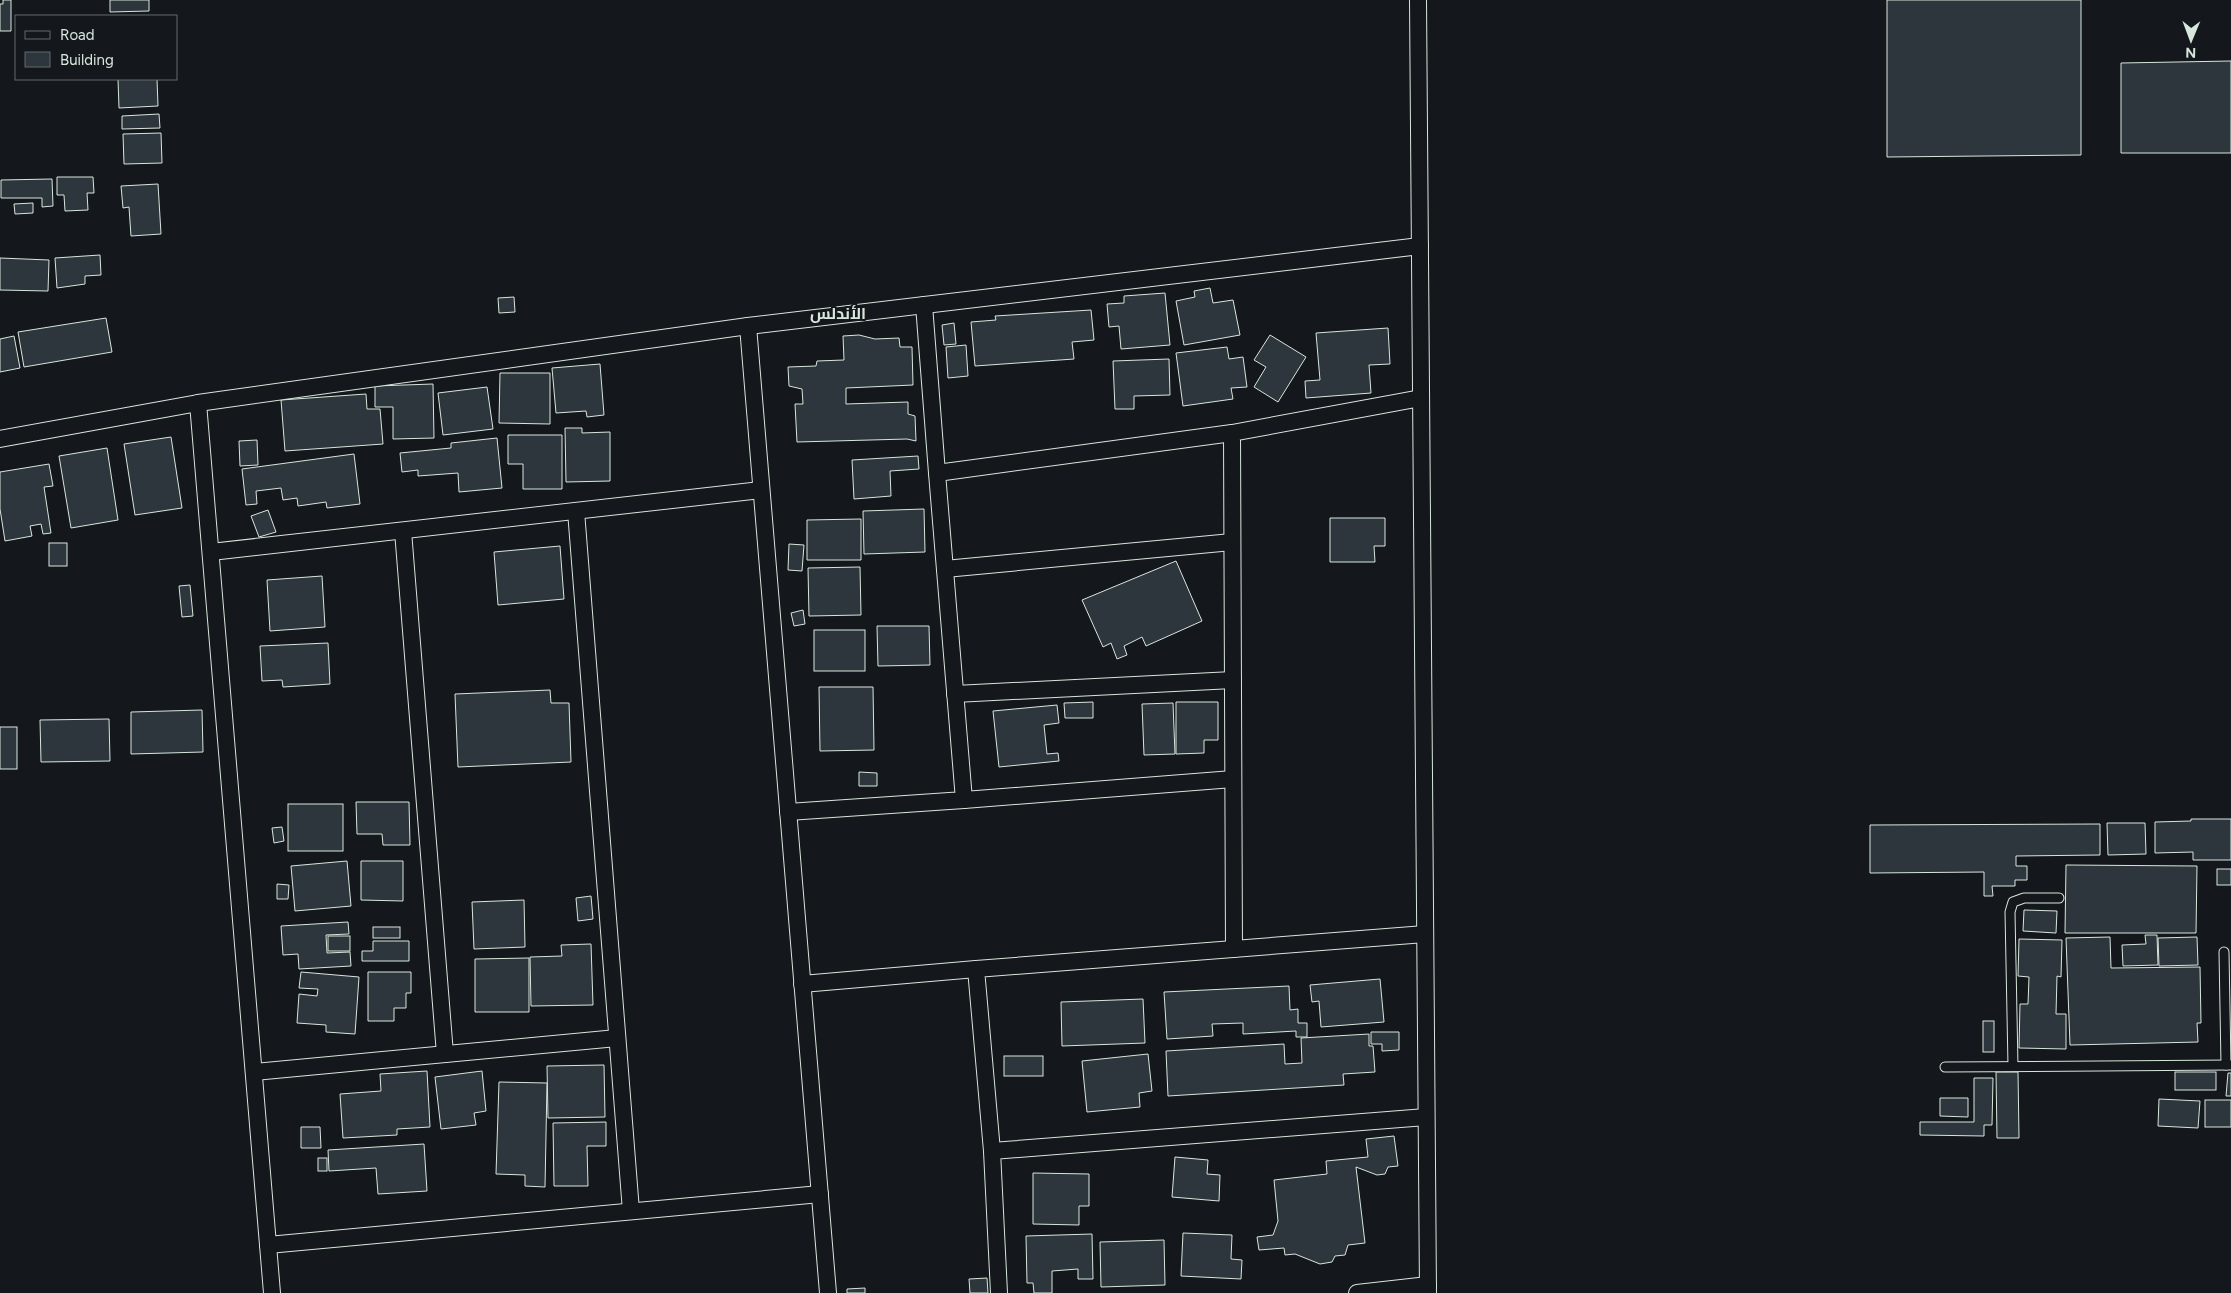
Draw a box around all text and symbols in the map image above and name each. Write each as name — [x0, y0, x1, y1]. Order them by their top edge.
legend — [15, 15, 178, 80]
north arrow — [2166, 15, 2216, 65]
text: Road — [60, 26, 95, 44]
text: N — [2185, 44, 2196, 61]
text: Building — [60, 51, 114, 69]
district label: الأندلس — [810, 304, 866, 323]

